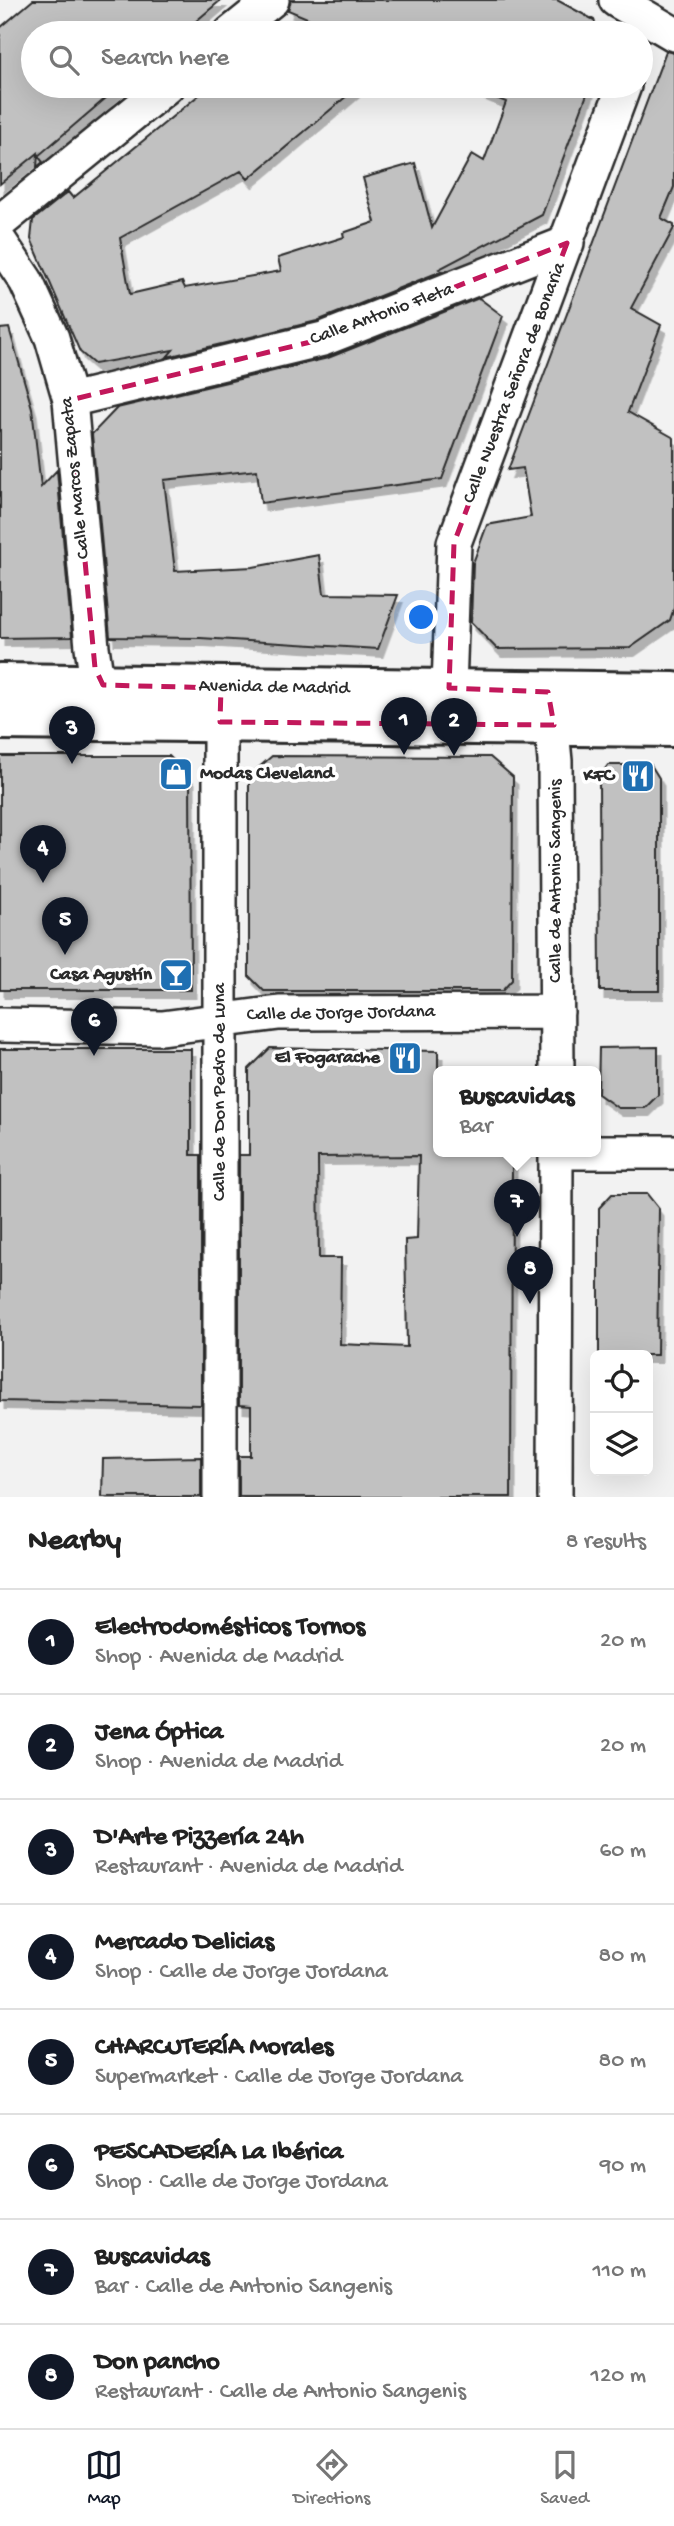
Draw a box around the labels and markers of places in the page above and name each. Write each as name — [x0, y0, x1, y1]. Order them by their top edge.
pin: 1 — [381, 697, 427, 755]
pin: 2 — [431, 698, 477, 756]
pin: 3 — [49, 706, 95, 764]
shop icon: Modas Cleveland — [157, 755, 195, 793]
restaurant icon: KFC — [619, 757, 657, 795]
place label: Modas Cleveland — [200, 763, 335, 786]
place label: KFC — [583, 765, 616, 788]
pin: 4 — [20, 825, 66, 883]
pin: 5 — [42, 897, 88, 955]
bar icon: Casa Agustín — [157, 956, 195, 994]
place label: Casa Agustín — [49, 964, 153, 987]
pin: 6 — [71, 998, 117, 1056]
restaurant icon: El Fogarache — [386, 1039, 424, 1077]
place label: El Fogarache — [275, 1047, 381, 1070]
pin: 7 — [494, 1179, 540, 1237]
pin: 8 — [507, 1246, 553, 1304]

